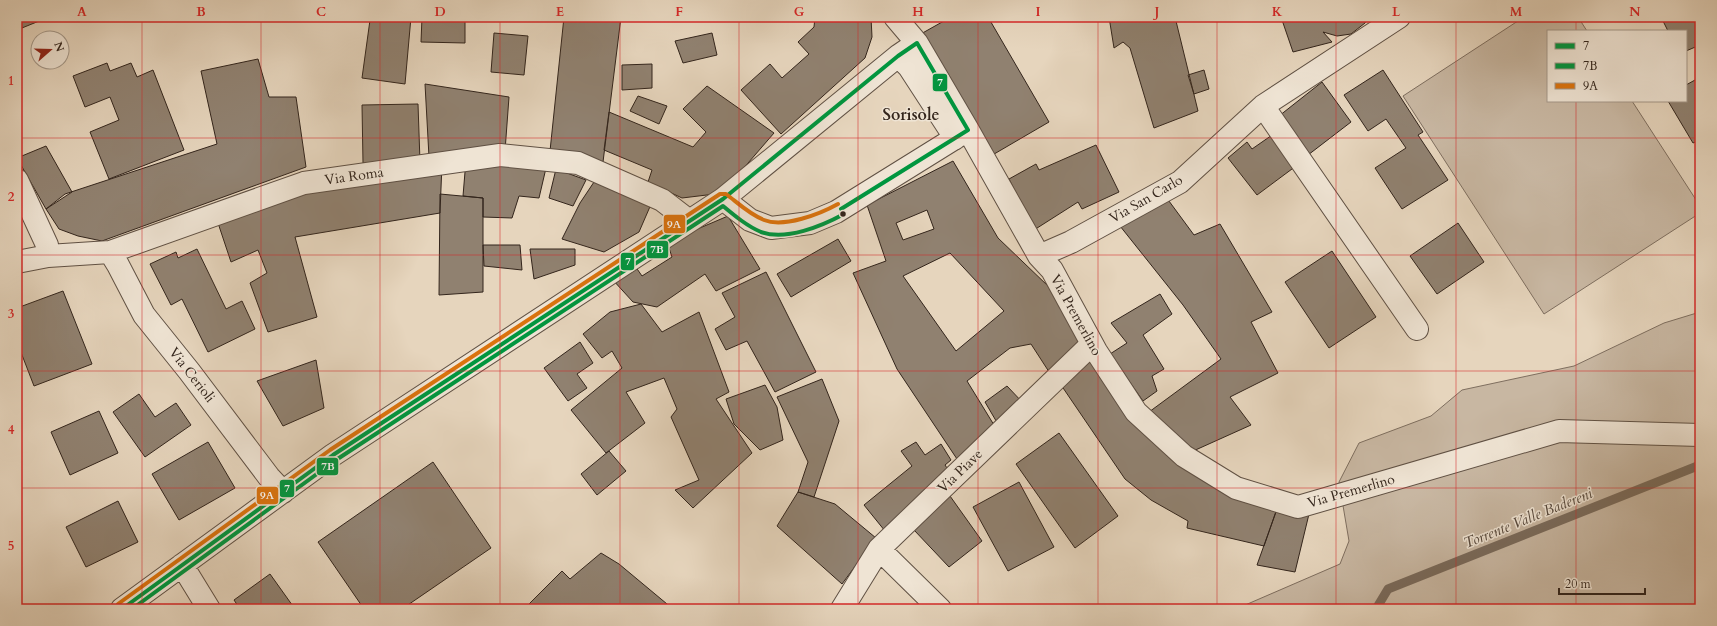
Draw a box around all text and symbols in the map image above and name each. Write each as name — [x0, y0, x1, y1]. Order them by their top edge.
text: A — [77, 3, 87, 21]
text: B — [196, 3, 206, 21]
text: C — [316, 3, 326, 21]
text: D — [434, 3, 446, 21]
text: E — [556, 3, 564, 21]
text: F — [675, 3, 683, 21]
text: G — [794, 3, 805, 21]
text: H — [912, 3, 924, 21]
text: I — [1035, 3, 1041, 21]
text: J — [1153, 3, 1160, 21]
text: K — [1272, 3, 1283, 21]
text: L — [1392, 3, 1401, 21]
text: M — [1510, 3, 1523, 21]
text: N — [1629, 3, 1641, 21]
north arrow — [30, 30, 70, 70]
legend — [1547, 30, 1687, 102]
text: 7 — [1583, 38, 1589, 54]
text: N — [50, 40, 68, 54]
text: 7B — [1583, 58, 1597, 74]
text: 1 — [8, 72, 14, 90]
line badge: 7 — [932, 73, 948, 92]
text: 7 — [937, 75, 943, 90]
text: 9A — [1583, 78, 1598, 94]
district label: Sorisole — [882, 104, 940, 126]
street label: Via Roma — [323, 162, 385, 190]
street label: Via San Carlo — [1106, 170, 1187, 228]
text: 2 — [8, 188, 15, 206]
unlabelled marker — [838, 209, 848, 219]
line badge: 9A — [663, 214, 686, 234]
text: 9A — [667, 217, 682, 232]
line badge: 7B — [646, 240, 669, 259]
text: 7B — [650, 242, 664, 257]
line badge: 7 — [620, 252, 635, 271]
text: 7 — [625, 254, 631, 269]
street label: Via Premerlino — [1046, 271, 1106, 359]
text: 3 — [8, 305, 15, 323]
street label: Via Cerioli — [164, 343, 220, 407]
text: 4 — [8, 421, 15, 439]
street label: Via Piave — [933, 445, 987, 497]
line badge: 7B — [316, 457, 339, 476]
text: 7B — [321, 459, 335, 474]
street label: Via Premerlino — [1305, 469, 1397, 513]
line badge: 7 — [279, 479, 295, 498]
text: 7 — [284, 481, 290, 496]
water label: Torrente Valle Badereni — [1461, 483, 1596, 553]
line badge: 9A — [256, 486, 279, 505]
text: 9A — [260, 488, 275, 503]
text: 5 — [8, 537, 14, 555]
scale bar — [1559, 570, 1645, 596]
text: 20 m — [1565, 576, 1592, 592]

